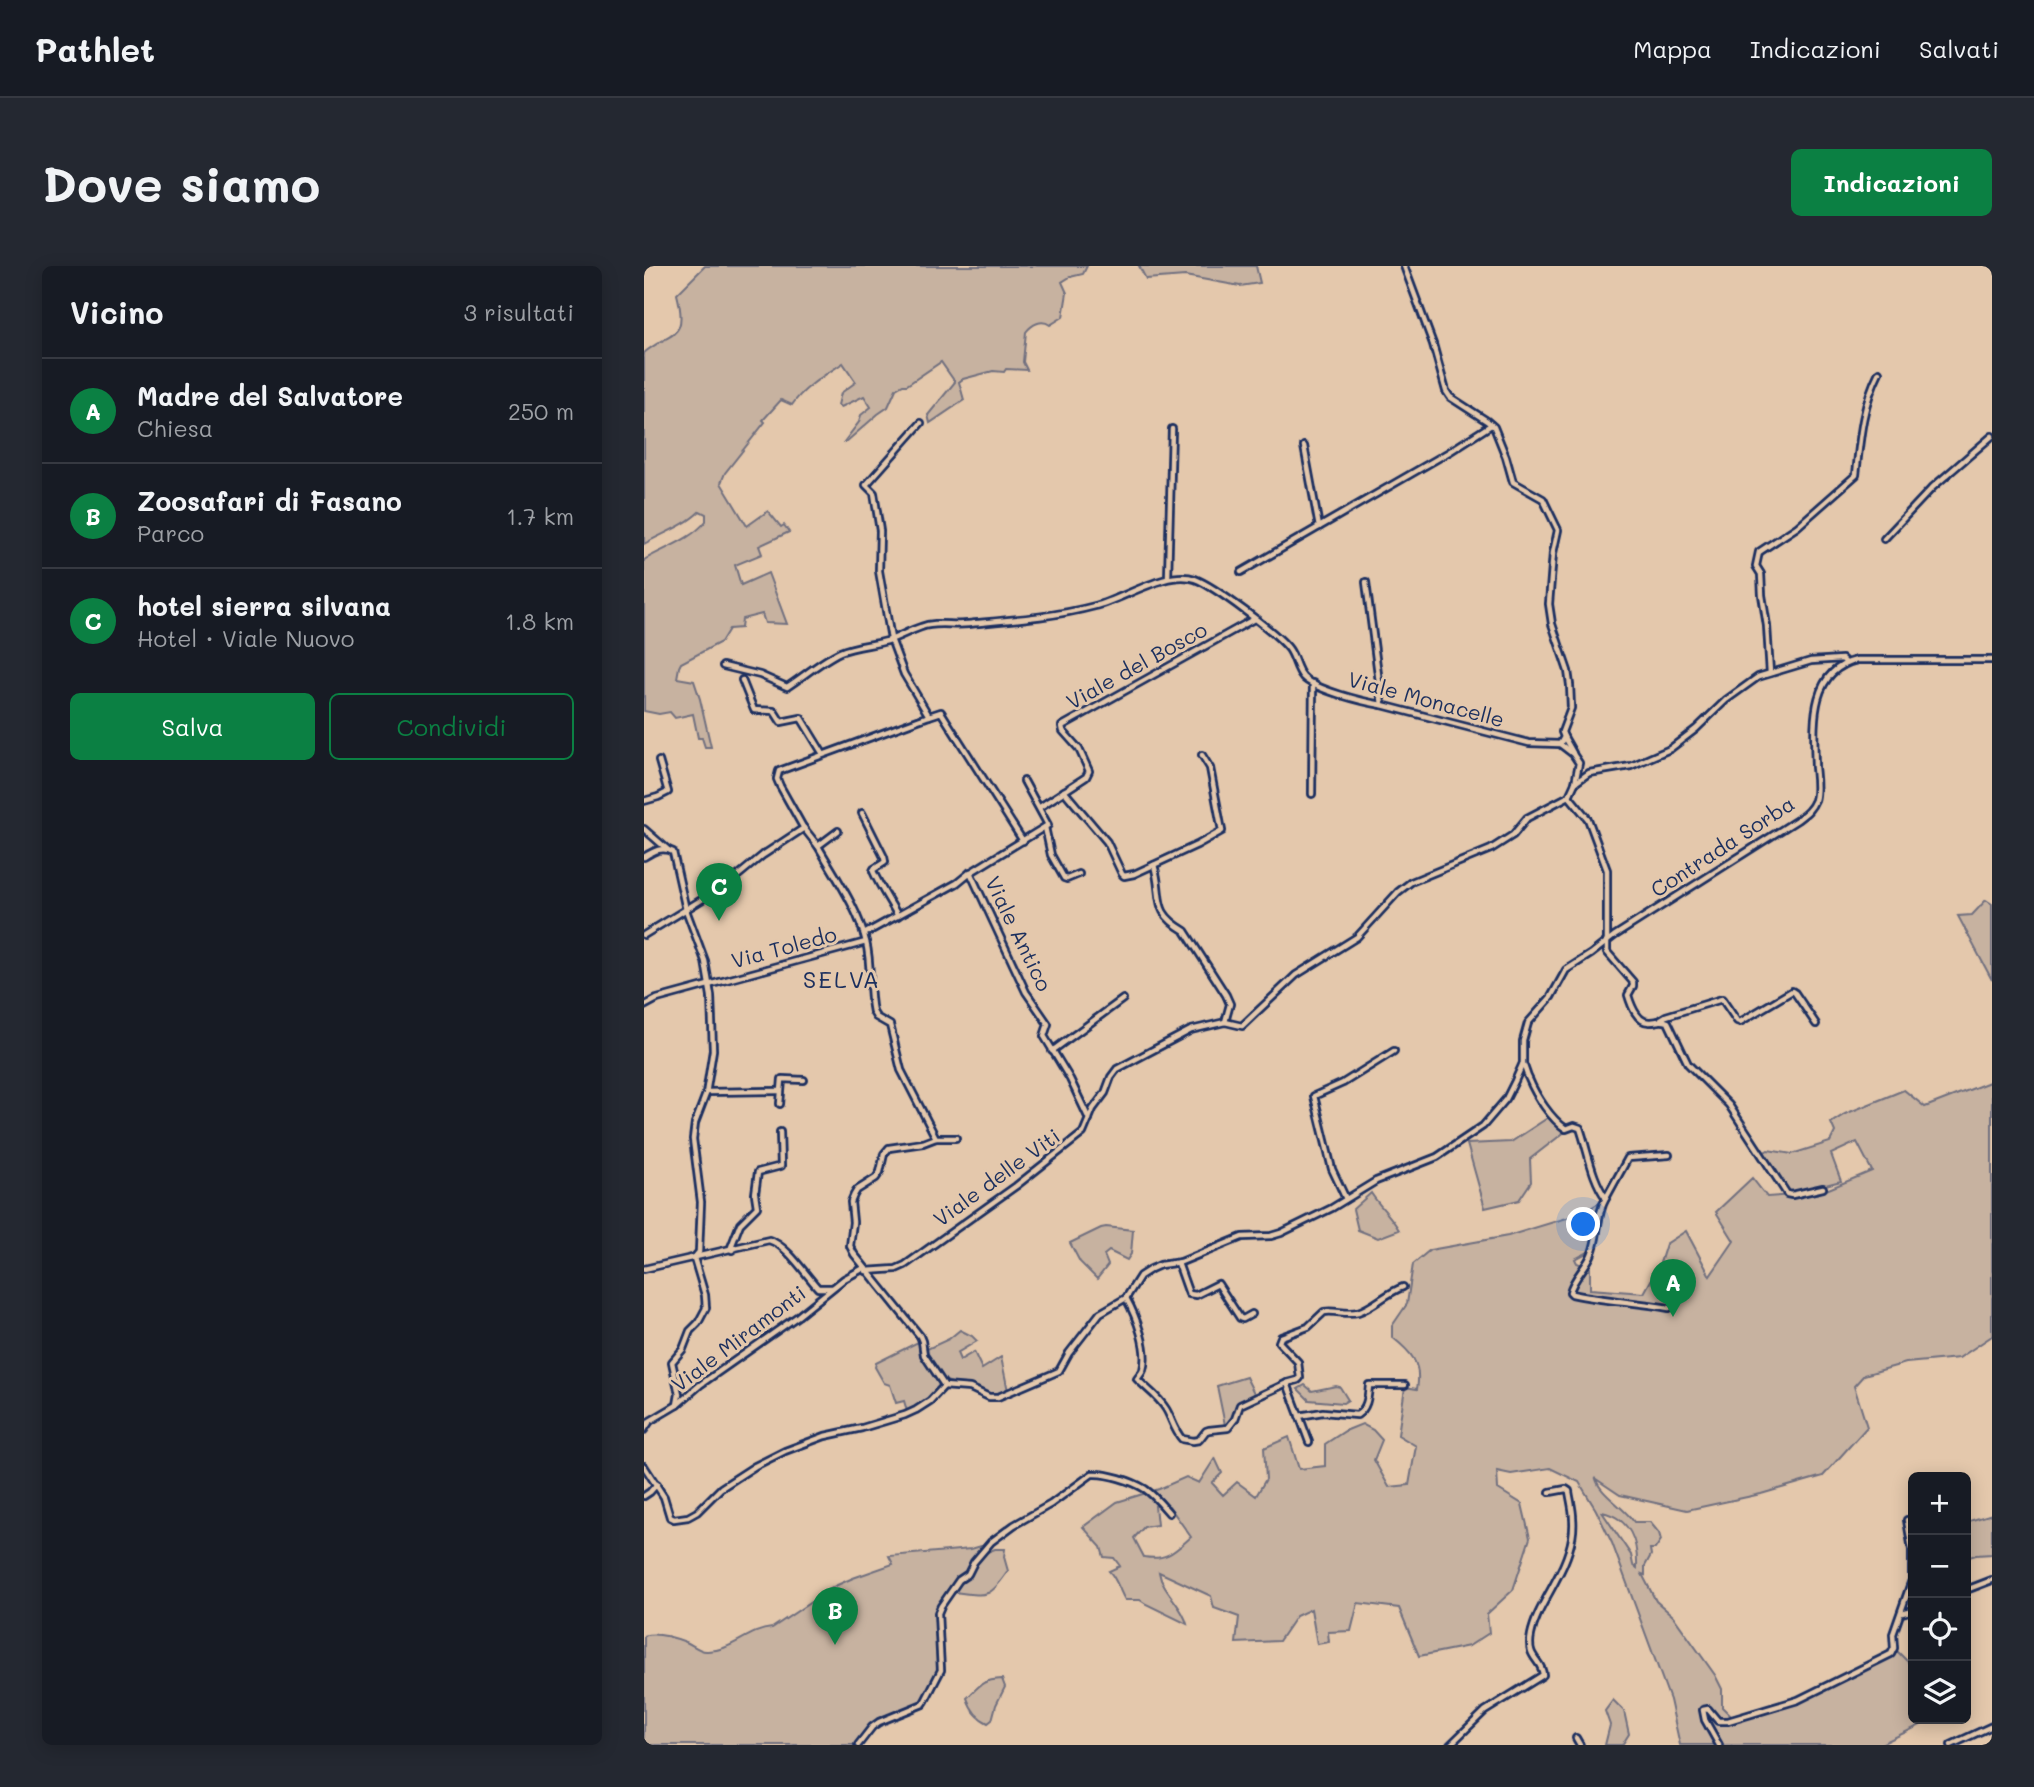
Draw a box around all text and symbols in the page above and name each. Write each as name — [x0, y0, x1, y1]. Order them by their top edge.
text: Pathlet — [35, 27, 155, 70]
text: Mappa — [1633, 33, 1712, 64]
text: Indicazioni — [1750, 33, 1881, 64]
text: Salvati — [1919, 33, 1999, 64]
button: Indicazioni — [1791, 149, 1992, 216]
text: Dove siamo — [42, 151, 320, 214]
text: Vicino — [70, 292, 164, 332]
text: 3 risultati — [463, 297, 574, 327]
text: Madre del Salvatore — [137, 379, 403, 413]
text: A — [85, 396, 101, 426]
text: 250 m — [508, 396, 574, 426]
text: Chiesa — [137, 413, 213, 443]
text: Zoosafari di Fasano — [137, 484, 402, 518]
text: B — [85, 501, 101, 531]
text: 1.7 km — [506, 501, 574, 531]
text: Parco — [137, 518, 204, 548]
text: hotel sierra silvana — [137, 589, 391, 623]
text: C — [84, 606, 102, 636]
text: 1.8 km — [505, 606, 574, 636]
street label: Viale del Bosco — [1061, 615, 1211, 715]
text: Hotel · Viale Nuovo — [137, 623, 354, 653]
street label: Viale Monacelle — [1345, 665, 1508, 732]
button: Salva — [70, 693, 315, 760]
button: Condividi — [329, 693, 574, 760]
street label: Contrada Sorba — [1645, 789, 1799, 902]
pin: C — [696, 863, 742, 921]
street label: Viale Antico — [980, 871, 1059, 995]
street label: Via Toledo — [728, 920, 839, 974]
district label: SELVA — [803, 963, 881, 994]
street label: Viale delle Viti — [927, 1122, 1065, 1232]
your location — [1566, 1207, 1600, 1241]
pin: A — [1650, 1259, 1696, 1317]
street label: Viale Miramonti — [666, 1278, 811, 1397]
map controls — [1908, 1472, 1971, 1724]
button: + — [1908, 1472, 1971, 1535]
button: − — [1908, 1535, 1971, 1598]
pin: B — [812, 1587, 858, 1645]
button: locate — [1908, 1598, 1971, 1661]
button: layers — [1908, 1661, 1971, 1724]

